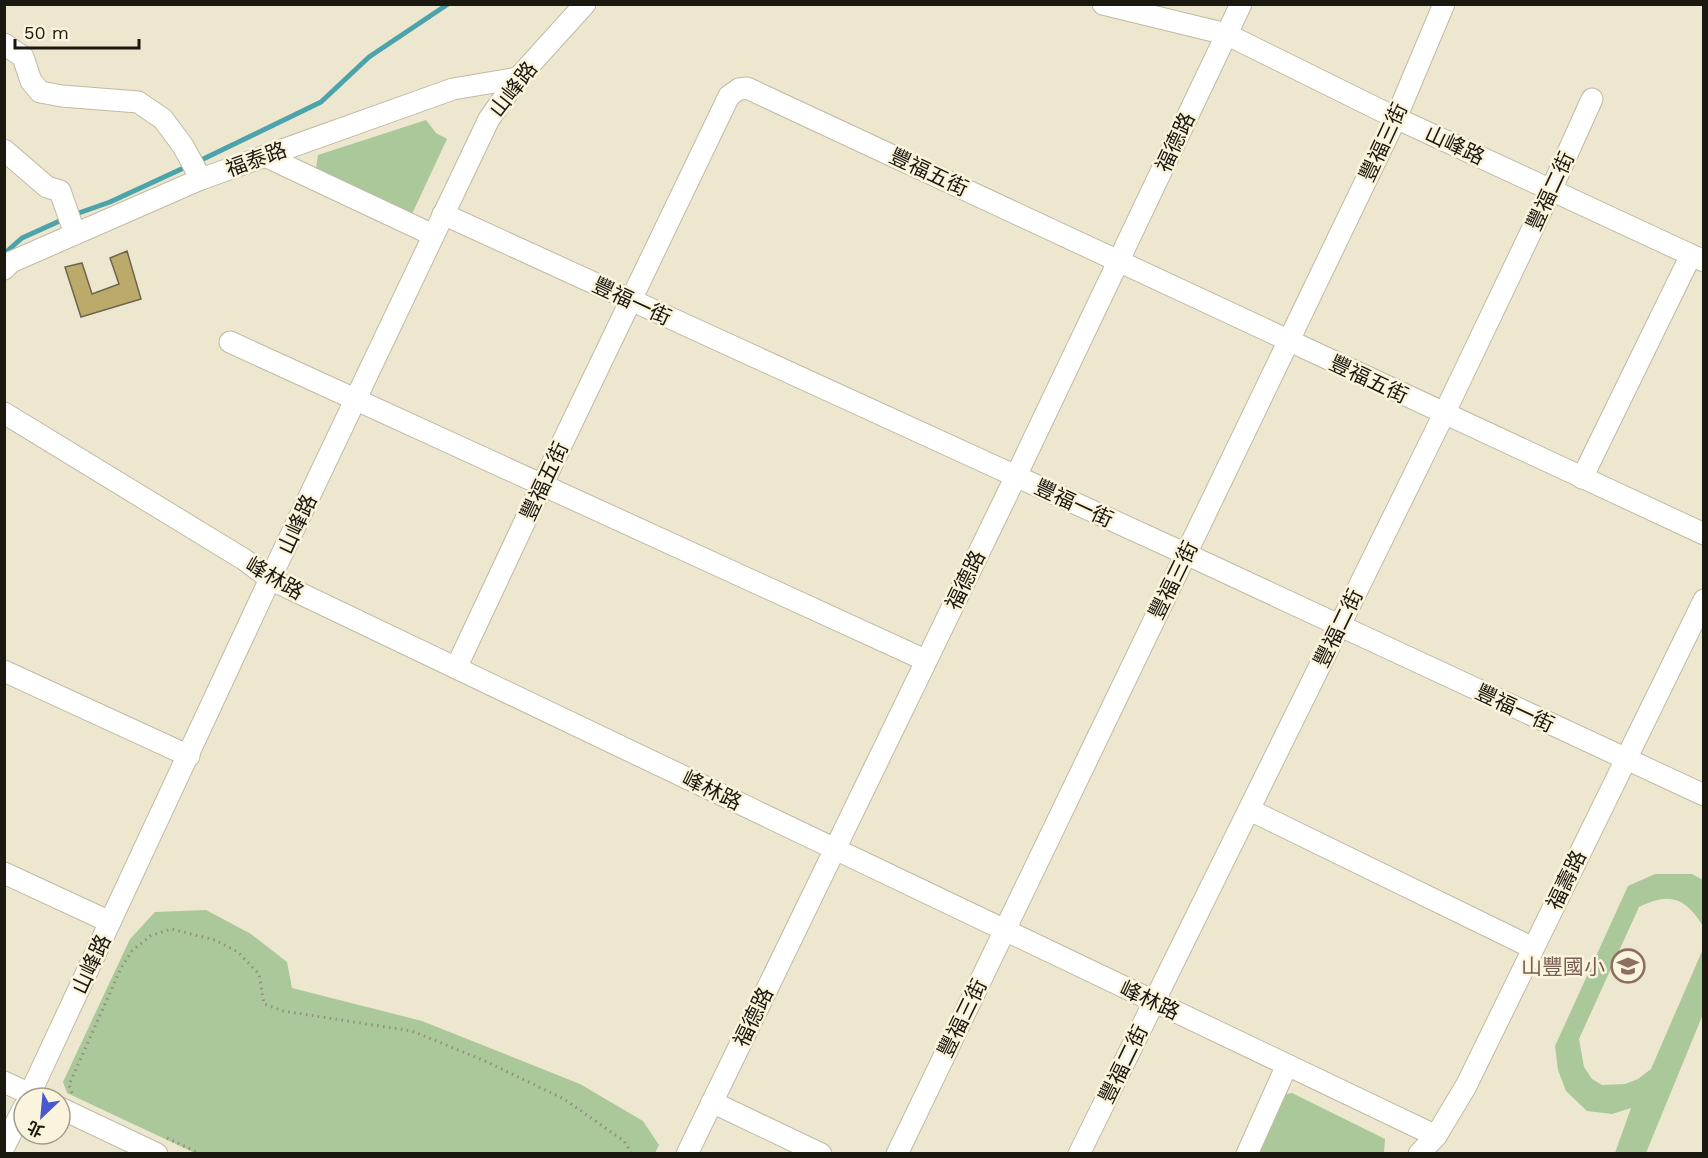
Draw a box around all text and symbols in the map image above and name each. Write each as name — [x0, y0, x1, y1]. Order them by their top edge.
scale bar — [15, 12, 140, 50]
text: 50 m — [24, 22, 69, 43]
street label: 山峰路 — [484, 56, 542, 122]
street label: 豐福三街 — [1354, 99, 1412, 185]
street label: 福德路 — [1150, 108, 1200, 176]
street label: 山峰路 — [1421, 120, 1489, 170]
street label: 福泰路 — [222, 136, 290, 182]
street label: 豐福五街 — [886, 143, 972, 201]
street label: 豐福二街 — [1521, 148, 1579, 234]
street label: 豐福一街 — [589, 272, 675, 330]
street label: 豐福五街 — [1326, 350, 1412, 408]
street label: 豐福五街 — [515, 438, 573, 524]
street label: 豐福一街 — [1031, 474, 1117, 532]
street label: 山峰路 — [272, 490, 322, 558]
street label: 豐福三街 — [1143, 537, 1203, 623]
street label: 福德路 — [940, 546, 990, 614]
street label: 峰林路 — [241, 551, 309, 605]
street label: 豐福二街 — [1308, 585, 1368, 671]
street label: 豐福一街 — [1472, 679, 1558, 737]
street label: 峰林路 — [678, 765, 746, 815]
street label: 福壽路 — [1541, 846, 1591, 914]
street label: 山峰路 — [66, 930, 116, 998]
school or university icon: 山豐國小 — [1610, 948, 1646, 984]
place label: 山豐國小 — [1521, 954, 1605, 979]
street label: 豐福三街 — [932, 975, 992, 1061]
street label: 峰林路 — [1116, 975, 1184, 1025]
street label: 福德路 — [728, 983, 778, 1051]
street label: 豐福二街 — [1093, 1021, 1153, 1107]
north arrow — [12, 1086, 72, 1146]
text: 北 — [24, 1117, 47, 1141]

